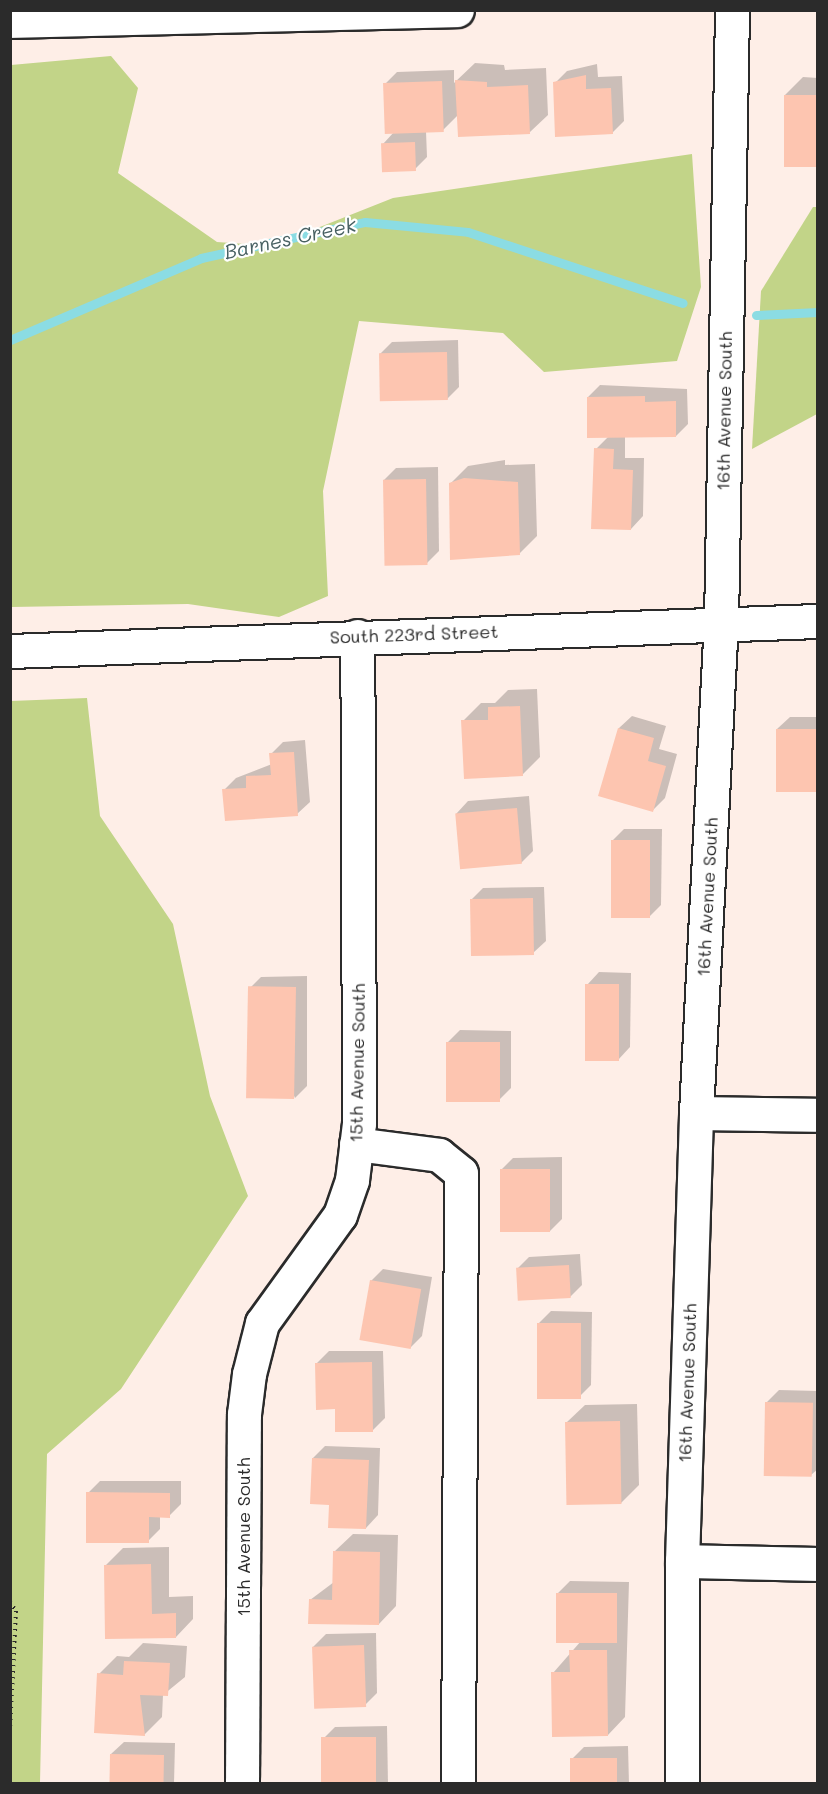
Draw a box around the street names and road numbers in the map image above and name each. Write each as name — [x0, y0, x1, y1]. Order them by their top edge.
street label: 16th Avenue South — [712, 331, 736, 491]
street label: South 223rd Street — [329, 620, 499, 648]
street label: 16th Avenue South — [692, 817, 722, 977]
street label: 15th Avenue South — [345, 983, 369, 1143]
street label: 16th Avenue South — [673, 1303, 701, 1463]
street label: 15th Avenue South — [232, 1457, 254, 1617]

